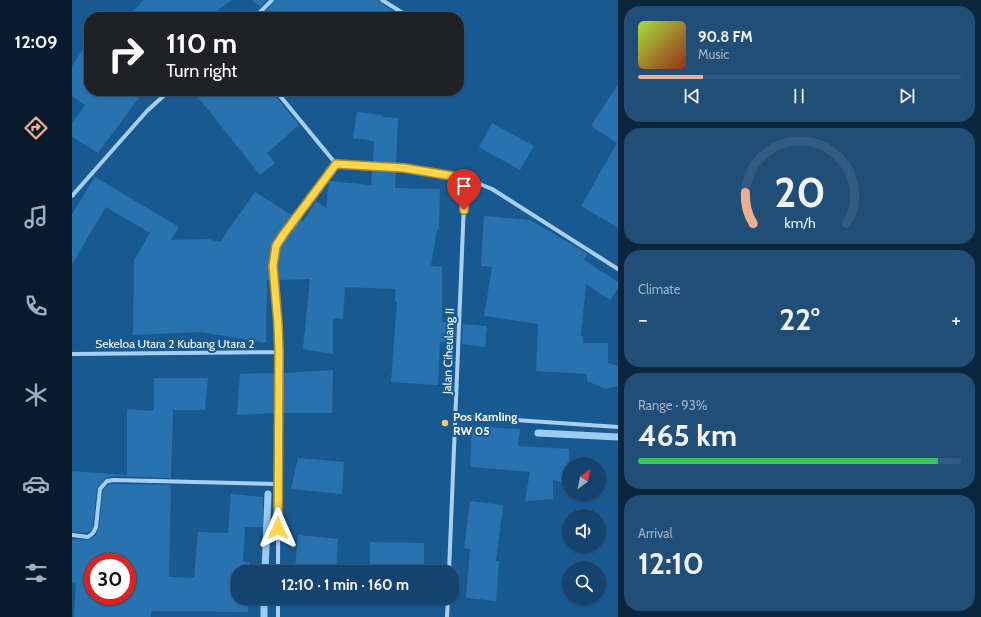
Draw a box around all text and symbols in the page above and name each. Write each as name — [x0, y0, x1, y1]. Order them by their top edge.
text: 110 m — [166, 26, 237, 60]
icon: right — [100, 28, 152, 80]
text: 90.8 FM — [698, 28, 753, 46]
text: 12:09 — [15, 31, 57, 53]
text: Music — [698, 46, 729, 62]
text: Turn right — [166, 60, 237, 82]
icon: previous — [681, 85, 703, 107]
icon: pause — [788, 85, 810, 107]
icon: next — [896, 85, 918, 107]
icon: directions — [22, 114, 50, 142]
text: 20 — [774, 167, 825, 217]
pin — [447, 169, 481, 210]
icon: arrive — [453, 175, 475, 197]
icon: music — [22, 203, 50, 231]
text: km/h — [784, 214, 815, 232]
text: Climate — [638, 281, 680, 297]
icon: phone — [22, 292, 50, 320]
text: 22° — [779, 301, 820, 338]
text: − — [638, 306, 648, 333]
text: + — [951, 306, 961, 333]
street label: Jalan Ciheulang II — [439, 308, 457, 395]
street label: Sekeloa Utara 2 Kubang Utara 2 — [95, 336, 255, 351]
icon: climate — [22, 381, 50, 409]
text: Range · 93% — [638, 397, 707, 413]
place label: Pos Kamling RW 05 — [453, 409, 517, 438]
text: 465 km — [638, 417, 737, 454]
marker: Pos Kamling RW 05 — [440, 418, 450, 428]
north arrow — [562, 457, 606, 501]
map controls — [562, 457, 606, 605]
icon: car — [22, 470, 50, 498]
position arrow — [257, 507, 299, 549]
button: sound — [562, 509, 606, 553]
text: Arrival — [638, 525, 673, 541]
text: 12:10 — [638, 545, 704, 582]
speed limit sign: 30 — [84, 553, 136, 605]
icon: filters — [22, 559, 50, 587]
button: search — [562, 561, 606, 605]
text: 12:10 · 1 min · 160 m — [281, 576, 409, 594]

